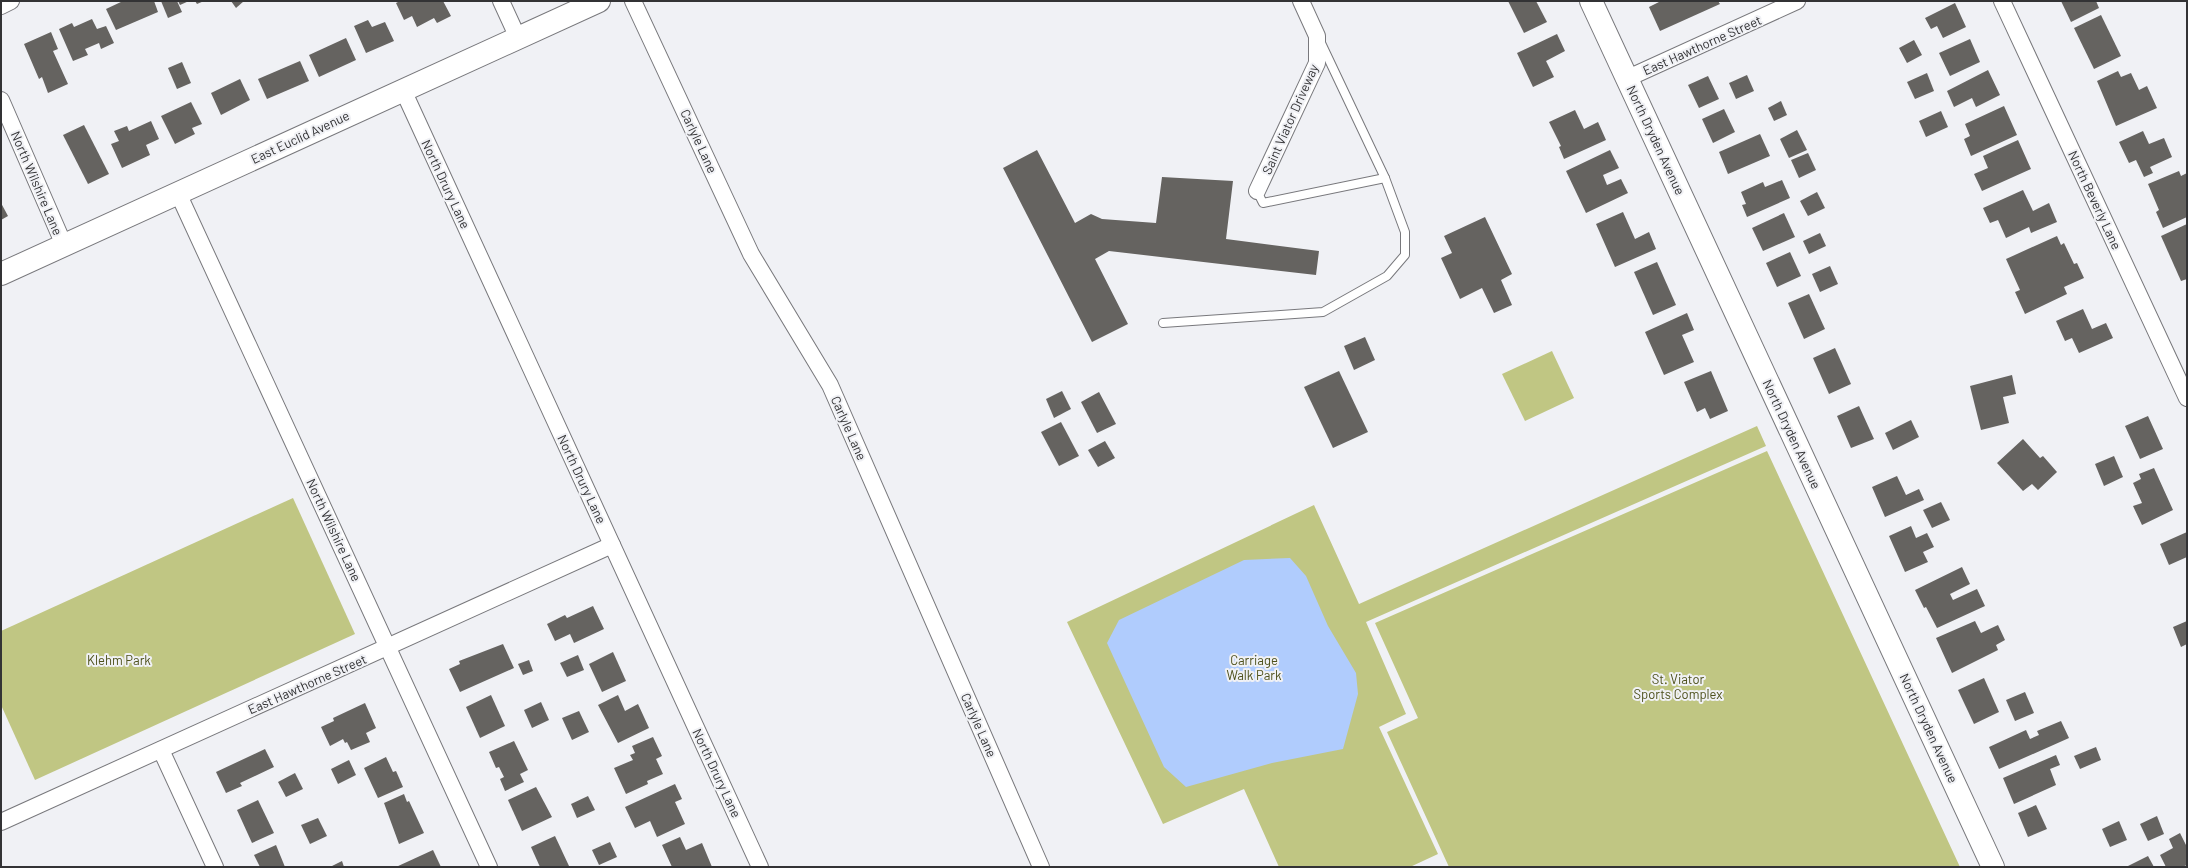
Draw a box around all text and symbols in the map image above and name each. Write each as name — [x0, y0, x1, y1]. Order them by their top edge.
street label: East Hawthorne Street — [1640, 12, 1764, 78]
street label: Saint Viator Driveway — [1258, 61, 1322, 177]
street label: North Dryden Avenue — [1624, 83, 1688, 197]
street label: East Euclid Avenue — [248, 107, 352, 167]
street label: Carlyle Lane — [677, 107, 721, 176]
street label: North Wilshire Lane — [8, 129, 66, 237]
street label: North Drury Lane — [418, 137, 474, 231]
street label: North Beverly Lane — [2065, 148, 2125, 252]
street label: North Dryden Avenue — [1760, 377, 1824, 491]
street label: Carlyle Lane — [828, 393, 870, 463]
street label: North Drury Lane — [554, 432, 610, 526]
street label: North Wilshire Lane — [303, 476, 365, 584]
street label: East Hawthorne Street — [245, 651, 369, 717]
park label: Klehm Park — [87, 652, 151, 668]
park label: Carriage Walk Park — [1226, 652, 1282, 683]
park label: St. Viator Sports Complex — [1633, 671, 1723, 702]
street label: North Dryden Avenue — [1897, 671, 1961, 785]
street label: Carlyle Lane — [958, 690, 1000, 760]
street label: North Drury Lane — [689, 726, 745, 820]

